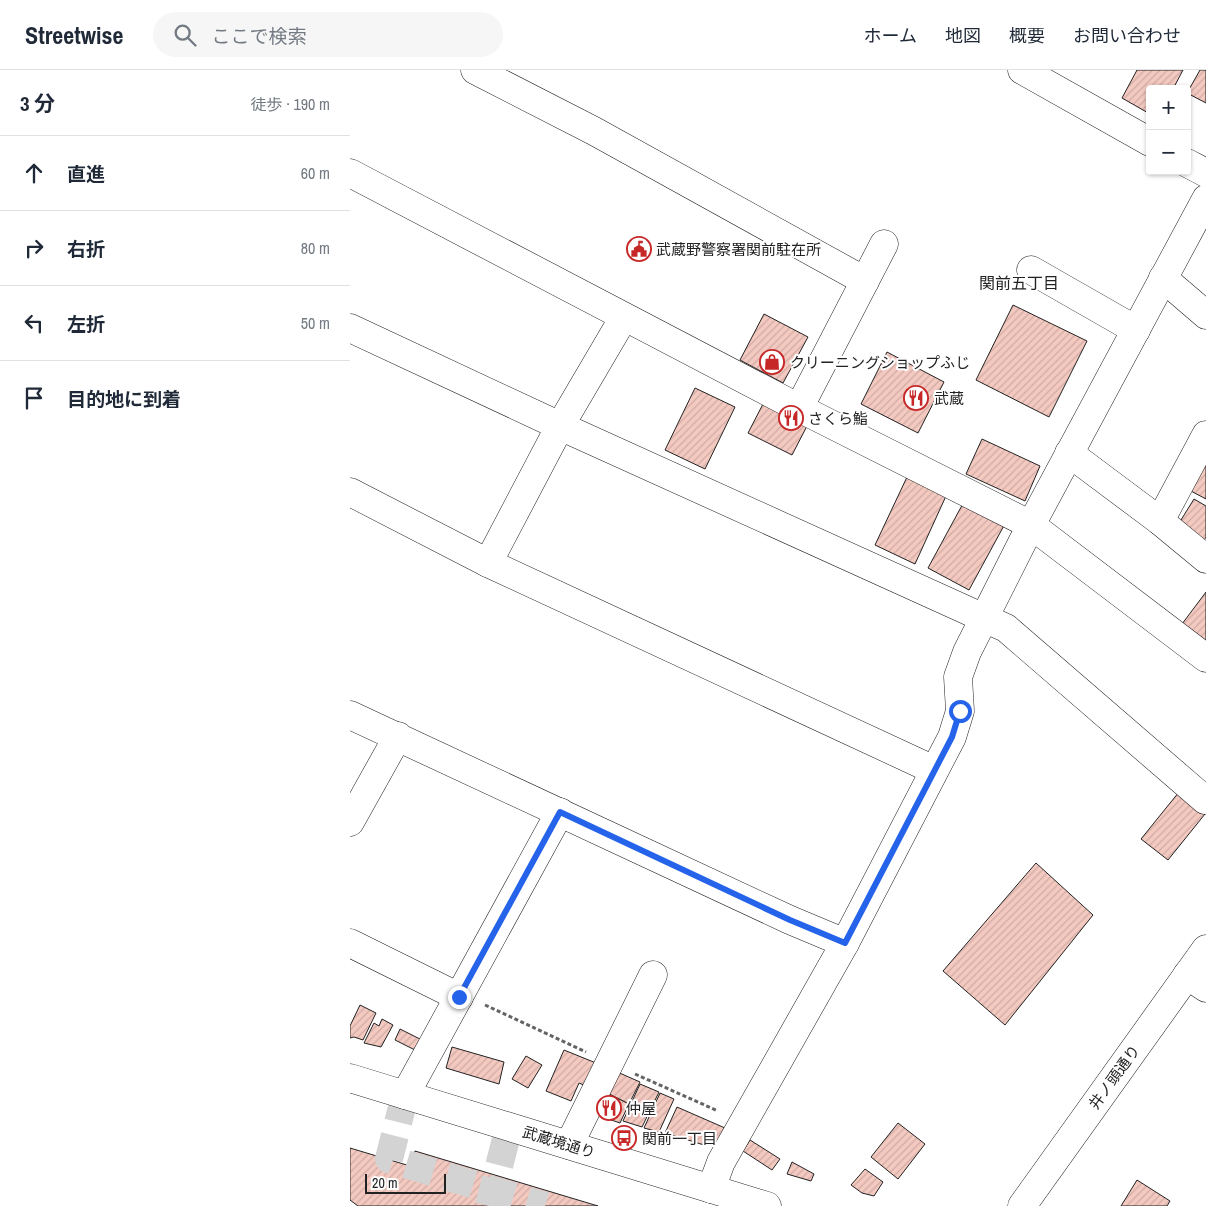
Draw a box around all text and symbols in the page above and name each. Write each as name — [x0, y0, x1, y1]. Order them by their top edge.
search box — [153, 12, 503, 57]
text: Streetwise — [25, 19, 123, 51]
icon: search — [171, 21, 199, 49]
text: ここで検索 — [211, 23, 306, 49]
text: ホーム — [864, 23, 917, 48]
text: 地図 — [945, 23, 981, 48]
text: 概要 — [1009, 23, 1045, 48]
text: お問い合わせ — [1073, 23, 1181, 48]
map controls — [1146, 85, 1191, 175]
button: + — [1146, 85, 1191, 130]
text: 3 分 — [20, 89, 55, 118]
text: 徒歩 · 190 m — [251, 93, 330, 115]
button: − — [1146, 130, 1191, 175]
icon: ahead — [20, 159, 48, 187]
text: 直進 — [67, 161, 105, 187]
text: 60 m — [301, 162, 330, 184]
icon: right — [20, 234, 48, 262]
text: 右折 — [67, 236, 105, 262]
public building icon: 武蔵野警察署関前駐在所 — [626, 236, 652, 262]
text: 80 m — [301, 237, 330, 259]
place label: 武蔵野警察署関前駐在所 — [656, 239, 821, 260]
district label: 関前五丁目 — [979, 272, 1059, 294]
icon: left — [20, 309, 48, 337]
text: 左折 — [67, 311, 105, 337]
text: 50 m — [301, 312, 330, 334]
shop icon: クリーニングショップふじ — [759, 349, 785, 375]
place label: クリーニングショップふじ — [790, 352, 970, 373]
icon: arrive — [20, 384, 48, 412]
restaurant icon: 武蔵 — [903, 385, 929, 411]
text: 目的地に到着 — [67, 386, 181, 412]
place label: 武蔵 — [934, 388, 964, 409]
restaurant icon: さくら鮨 — [778, 405, 804, 431]
place label: さくら鮨 — [808, 408, 868, 429]
route start — [949, 700, 972, 723]
route end — [448, 986, 471, 1009]
street label: 井ノ頭通り — [1083, 1040, 1145, 1114]
restaurant icon: 仲屋 — [596, 1095, 622, 1121]
place label: 仲屋 — [626, 1098, 656, 1119]
street label: 武蔵境通り — [520, 1121, 598, 1163]
bus stop icon: 関前一丁目 — [611, 1125, 637, 1151]
place label: 関前一丁目 — [642, 1128, 717, 1149]
scale bar — [365, 1171, 446, 1194]
text: 20 m — [372, 1174, 398, 1192]

